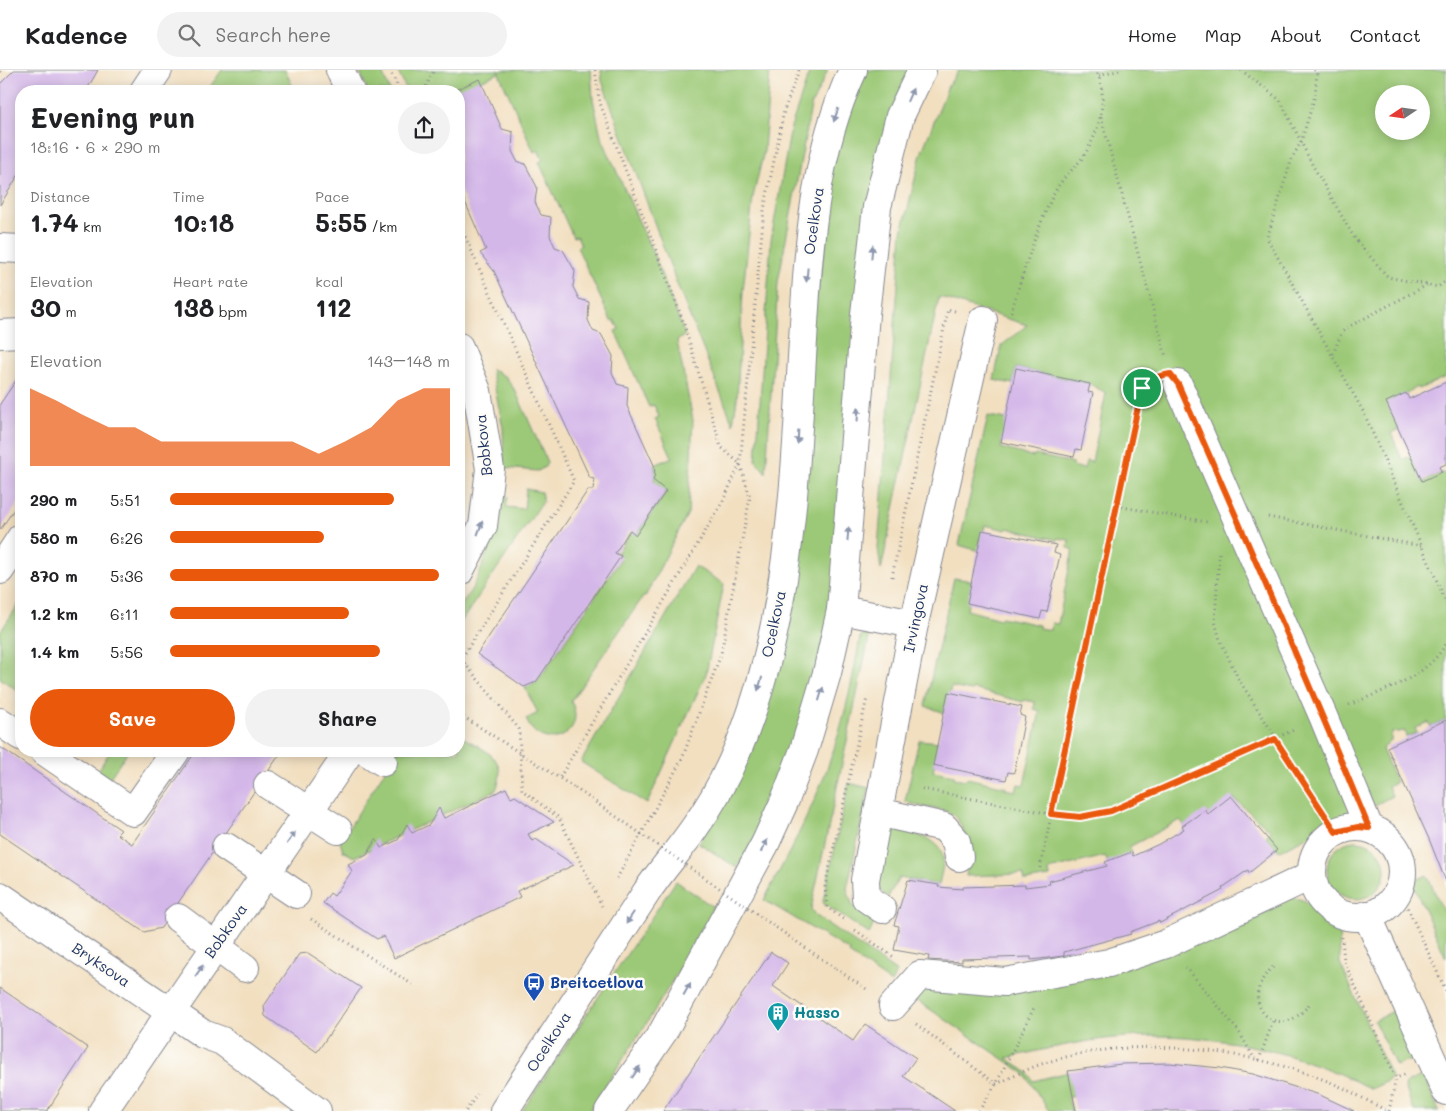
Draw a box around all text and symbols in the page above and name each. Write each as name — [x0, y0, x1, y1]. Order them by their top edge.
search box — [157, 12, 507, 57]
text: Kadence — [25, 19, 127, 50]
icon: search — [175, 21, 203, 49]
text: Search here — [215, 22, 331, 47]
text: Home — [1128, 23, 1177, 47]
text: Map — [1205, 23, 1241, 47]
text: About — [1269, 23, 1322, 47]
text: Contact — [1350, 23, 1421, 47]
north arrow — [1375, 85, 1430, 140]
map controls — [1375, 85, 1430, 140]
one-way arrow — [906, 88, 914, 102]
text: Evening run — [30, 99, 195, 135]
button: share — [398, 102, 450, 154]
one-way arrow — [832, 108, 839, 123]
text: 18:16 · 6 × 290 m — [30, 136, 160, 157]
street label: Ocelkova — [798, 186, 828, 256]
text: Distance — [30, 187, 90, 206]
text: Time — [173, 187, 205, 206]
text: Pace — [315, 187, 350, 206]
text: 1.74 — [30, 206, 79, 238]
text: 10:18 — [173, 206, 234, 238]
text: 5:55 — [315, 206, 367, 238]
text: km — [79, 217, 102, 236]
text: /km — [367, 217, 398, 236]
one-way arrow — [868, 244, 876, 260]
one-way arrow — [803, 267, 811, 283]
text: Elevation — [30, 272, 93, 291]
text: Heart rate — [173, 272, 248, 291]
text: kcal — [315, 272, 343, 291]
text: 30 — [30, 291, 61, 323]
text: 138 — [173, 291, 214, 323]
text: 112 — [315, 291, 351, 323]
text: m — [61, 302, 77, 321]
text: bpm — [214, 302, 247, 321]
text: Elevation — [30, 350, 102, 371]
text: 143–148 m — [367, 350, 450, 371]
pin — [1121, 367, 1163, 409]
icon: arrive — [1128, 374, 1156, 402]
one-way arrow — [854, 406, 862, 422]
street label: Bobkova — [470, 413, 496, 477]
one-way arrow — [793, 429, 801, 445]
text: 290 m — [30, 489, 77, 510]
text: 5:51 — [110, 489, 141, 510]
one-way arrow — [476, 520, 484, 535]
one-way arrow — [844, 526, 852, 542]
text: 580 m — [30, 527, 78, 548]
text: 6:26 — [110, 527, 143, 548]
text: 870 m — [30, 565, 78, 586]
text: 5:36 — [110, 565, 143, 586]
street label: Irvingova — [898, 582, 932, 654]
street label: Ocelkova — [756, 589, 790, 659]
text: 1.2 km — [30, 603, 78, 624]
text: 6:11 — [110, 603, 139, 624]
text: 1.4 km — [30, 641, 79, 662]
text: 5:56 — [110, 641, 143, 662]
one-way arrow — [755, 676, 763, 691]
one-way arrow — [818, 687, 826, 702]
button: Save — [30, 689, 235, 747]
button: Share — [245, 689, 450, 747]
one-way arrow — [286, 831, 296, 844]
one-way arrow — [760, 839, 768, 853]
street label: Bobkova — [199, 899, 251, 962]
one-way arrow — [625, 911, 635, 924]
street label: Bryksova — [69, 937, 135, 991]
one-way arrow — [194, 964, 204, 978]
bus stop icon: Breitcetlova — [522, 971, 546, 1002]
place label: Breitcetlova — [550, 972, 644, 992]
one-way arrow — [682, 982, 691, 996]
building icon: Hasso — [766, 1001, 790, 1032]
place label: Hasso — [794, 1002, 840, 1022]
street label: Ocelkova — [521, 1008, 575, 1075]
one-way arrow — [631, 1065, 641, 1078]

